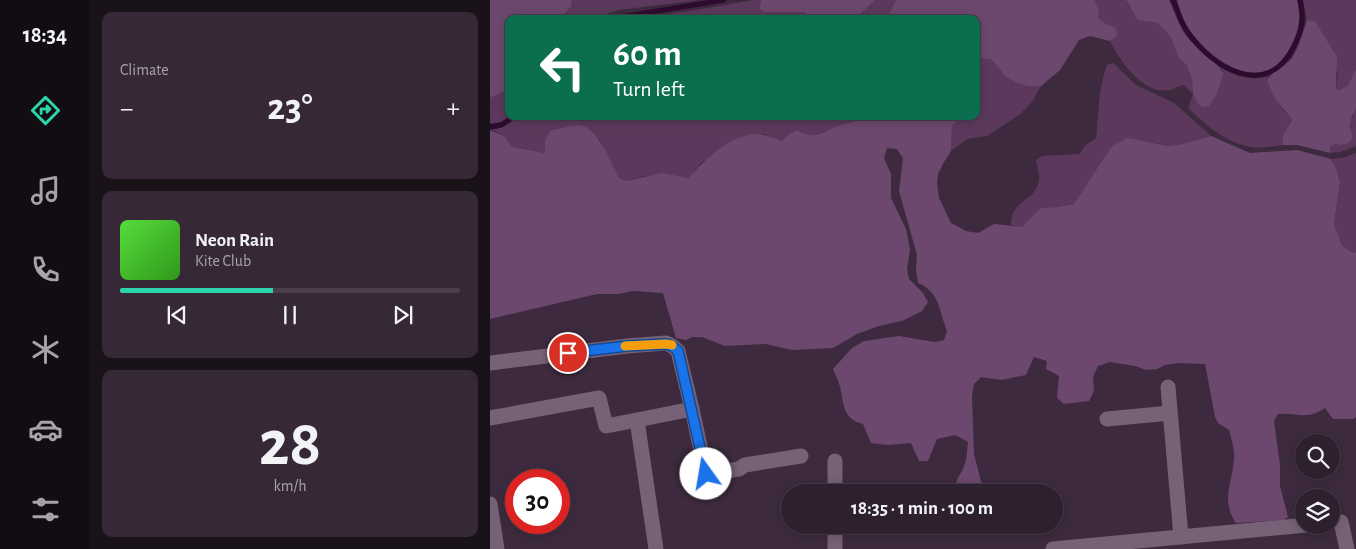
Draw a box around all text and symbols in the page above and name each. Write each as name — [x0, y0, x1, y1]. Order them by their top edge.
text: 18:34 — [23, 24, 67, 46]
icon: left — [530, 35, 595, 100]
text: 60 m — [613, 37, 682, 72]
text: Climate — [120, 62, 169, 78]
text: Turn left — [613, 78, 685, 100]
text: 23° — [267, 89, 313, 127]
icon: directions — [28, 93, 63, 128]
text: − — [120, 95, 133, 123]
text: + — [447, 95, 460, 123]
icon: music — [28, 173, 63, 208]
text: Neon Rain — [195, 231, 274, 250]
icon: phone — [28, 252, 63, 287]
text: Kite Club — [195, 253, 251, 269]
icon: previous — [163, 301, 191, 329]
icon: pause — [276, 301, 304, 329]
icon: next — [389, 301, 417, 329]
icon: climate — [28, 332, 63, 367]
pin — [547, 332, 589, 374]
icon: arrive — [554, 339, 582, 367]
icon: car — [28, 412, 63, 447]
text: 28 — [259, 412, 321, 477]
map controls — [1295, 434, 1340, 534]
button: search — [1295, 434, 1340, 479]
position arrow — [679, 447, 731, 499]
speed limit sign: 30 — [505, 469, 570, 534]
text: km/h — [273, 478, 307, 494]
button: layers — [1295, 489, 1340, 534]
icon: filters — [28, 492, 63, 527]
text: 18:35 · 1 min · 100 m — [851, 499, 993, 518]

